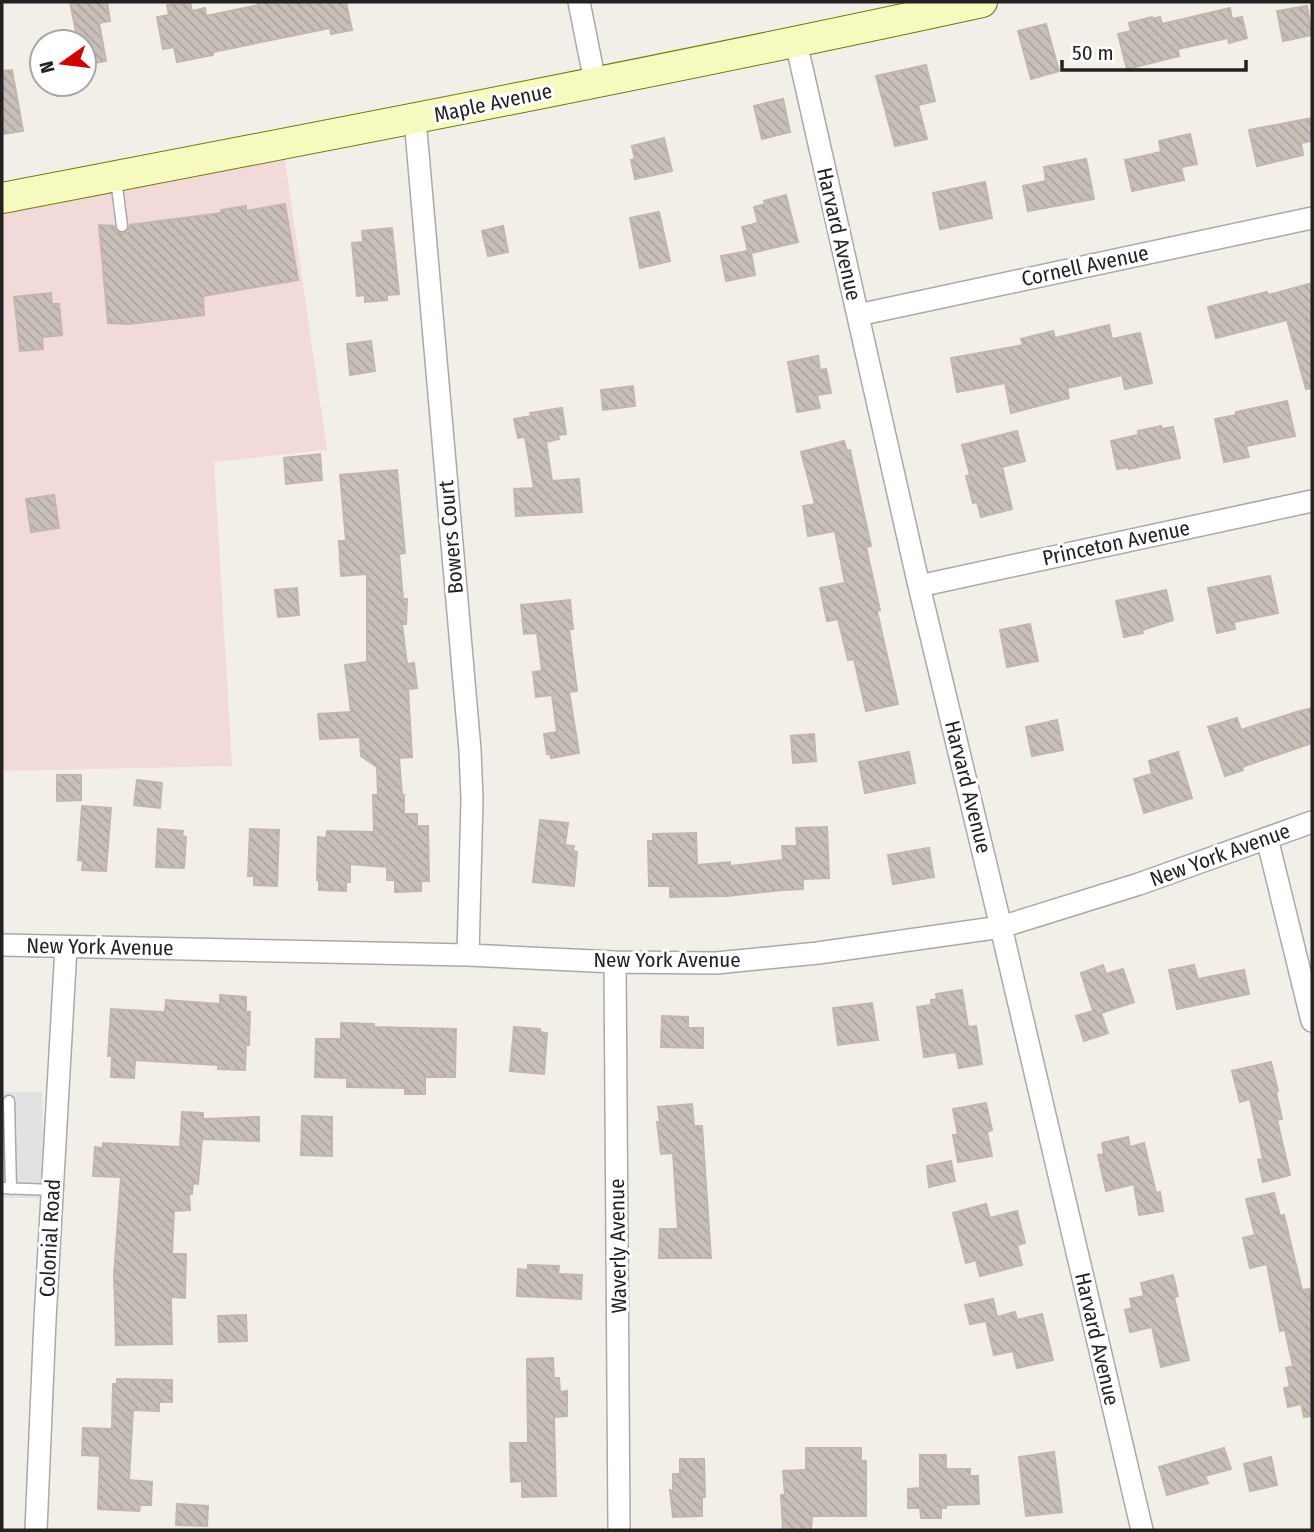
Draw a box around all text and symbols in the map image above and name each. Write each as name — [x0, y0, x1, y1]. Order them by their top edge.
north arrow — [28, 28, 98, 98]
scale bar — [1062, 28, 1246, 72]
text: 50 m — [1072, 40, 1114, 66]
text: N — [34, 59, 60, 75]
street label: Maple Avenue — [431, 78, 555, 128]
street label: Harvard Avenue — [811, 165, 867, 303]
street label: Cornell Avenue — [1019, 240, 1151, 292]
street label: Bowers Court — [433, 479, 469, 595]
street label: Princeton Avenue — [1040, 515, 1192, 571]
street label: Harvard Avenue — [939, 718, 997, 856]
street label: New York Avenue — [1146, 818, 1294, 892]
street label: New York Avenue — [26, 933, 174, 961]
street label: New York Avenue — [593, 947, 741, 973]
street label: Colonial Road — [34, 1178, 66, 1298]
street label: Waverly Avenue — [604, 1178, 632, 1314]
street label: Harvard Avenue — [1069, 1270, 1125, 1408]

